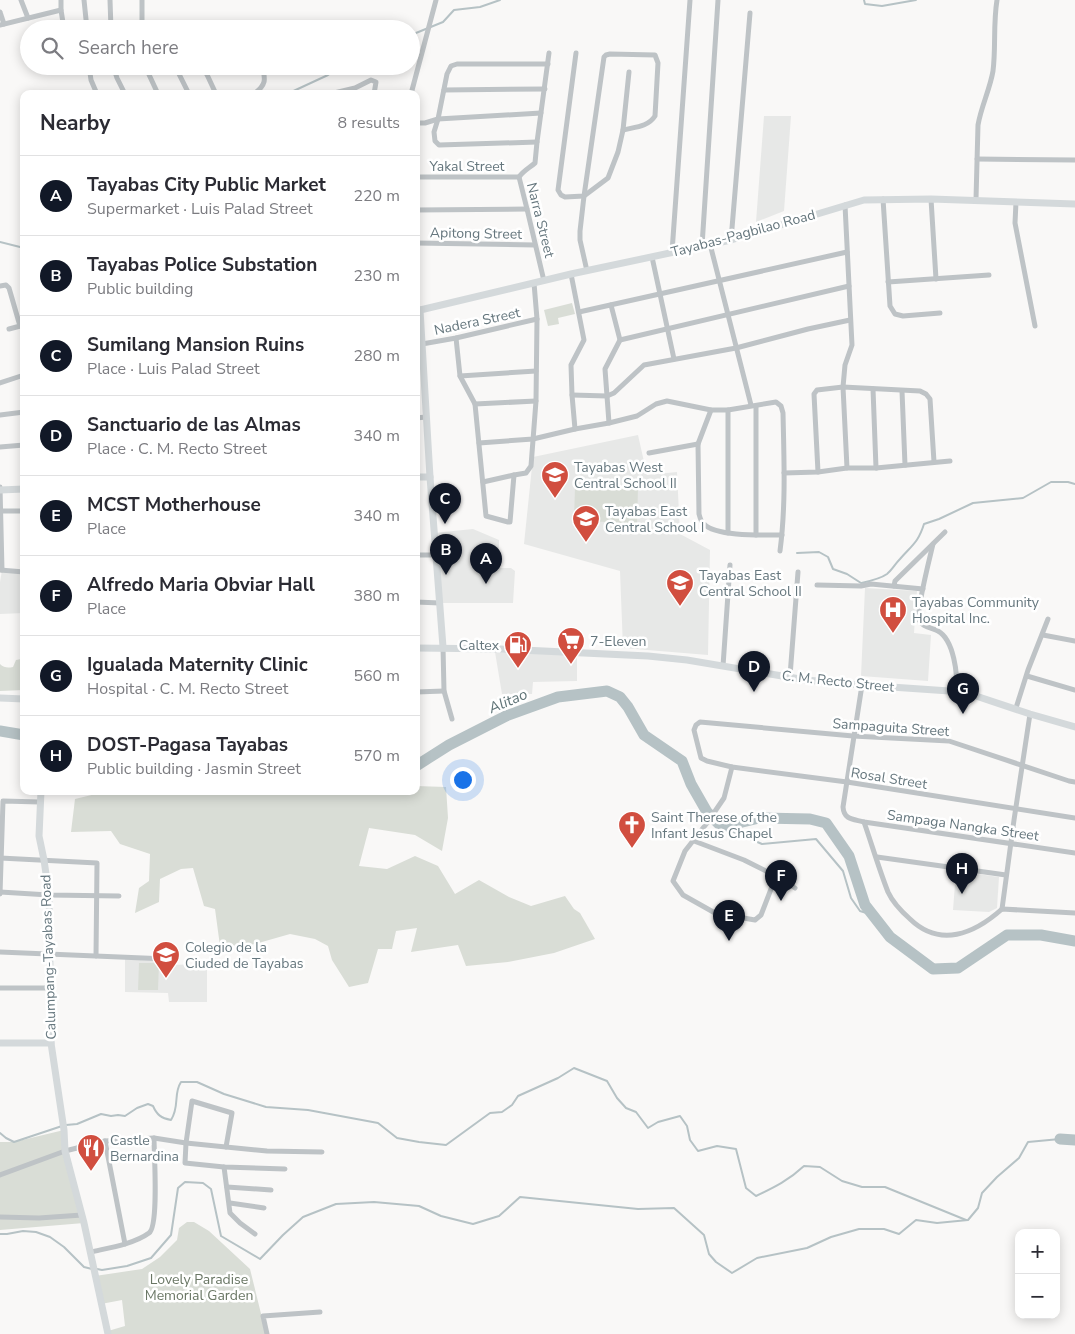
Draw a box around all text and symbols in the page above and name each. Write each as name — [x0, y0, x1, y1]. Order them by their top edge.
search box — [20, 20, 420, 75]
icon: search — [38, 34, 66, 62]
text: Search here — [78, 35, 179, 61]
text: Nearby — [40, 109, 110, 137]
text: 8 results — [338, 112, 400, 134]
street label: Yakal Street — [429, 157, 505, 176]
text: Tayabas City Public Market — [87, 172, 326, 198]
street label: Narra Street — [522, 180, 559, 260]
text: A — [50, 185, 62, 207]
text: 220 m — [353, 185, 400, 207]
text: Supermarket · Luis Palad Street — [87, 198, 313, 220]
street label: Tayabas-Pagbilao Road — [669, 205, 817, 262]
street label: Apitong Street — [430, 223, 522, 244]
text: Tayabas Police Substation — [87, 252, 317, 278]
text: B — [50, 265, 62, 287]
text: 230 m — [353, 265, 400, 287]
text: Public building — [87, 278, 193, 300]
street label: Nadera Street — [432, 303, 522, 340]
text: Sumilang Mansion Ruins — [87, 332, 304, 358]
text: C — [51, 345, 61, 367]
text: 280 m — [353, 345, 400, 367]
text: Place · Luis Palad Street — [87, 358, 260, 380]
text: Sanctuario de las Almas — [87, 412, 301, 438]
text: D — [50, 425, 62, 447]
text: 340 m — [353, 425, 400, 447]
text: Place · C. M. Recto Street — [87, 438, 267, 460]
place label: Tayabas West Central School II — [574, 458, 677, 493]
school or university icon: Tayabas West Central School II — [540, 460, 570, 499]
pin: C — [429, 483, 461, 524]
text: MCST Motherhouse — [87, 492, 261, 518]
place label: Tayabas East Central School I — [605, 502, 704, 537]
school or university icon: Tayabas East Central School I — [571, 504, 601, 543]
text: E — [51, 505, 61, 527]
text: 340 m — [353, 505, 400, 527]
text: Place — [87, 518, 126, 540]
pin: B — [430, 534, 462, 575]
pin: A — [470, 543, 502, 584]
place label: Tayabas East Central School II — [699, 566, 802, 601]
school or university icon: Tayabas East Central School II — [665, 568, 695, 607]
text: Alfredo Maria Obviar Hall — [87, 572, 315, 598]
text: F — [52, 585, 61, 607]
text: 380 m — [353, 585, 400, 607]
place label: Tayabas Community Hospital Inc. — [912, 593, 1040, 628]
hospital icon: Tayabas Community Hospital Inc. — [878, 595, 908, 634]
text: Place — [87, 598, 126, 620]
supermarket icon: 7-Eleven — [556, 626, 586, 665]
fuel station icon: Caltex — [503, 630, 533, 669]
place label: 7-Eleven — [590, 632, 646, 651]
place label: Caltex — [459, 636, 500, 655]
pin: D — [738, 651, 770, 692]
text: Igualada Maternity Clinic — [87, 652, 308, 678]
text: G — [50, 665, 62, 687]
text: 560 m — [353, 665, 400, 687]
street label: C. M. Recto Street — [781, 666, 895, 697]
pin: G — [947, 673, 979, 714]
text: Hospital · C. M. Recto Street — [87, 678, 288, 700]
water label: Alitao — [485, 684, 531, 718]
street label: Sampaguita Street — [832, 714, 950, 741]
text: DOST-Pagasa Tayabas — [87, 732, 288, 758]
text: H — [50, 745, 62, 767]
text: 570 m — [353, 745, 400, 767]
text: Public building · Jasmin Street — [87, 758, 301, 780]
street label: Rosal Street — [849, 763, 929, 794]
your location — [450, 767, 476, 793]
street label: Sampaga Nangka Street — [886, 805, 1040, 846]
place label: Saint Therese of the Infant Jesus Chapel — [651, 808, 777, 843]
church icon: Saint Therese of the Infant Jesus Chapel — [617, 810, 647, 849]
pin: H — [946, 853, 978, 894]
pin: F — [765, 860, 797, 901]
street label: Calumpang-Tayabas Road — [36, 874, 61, 1040]
pin: E — [713, 900, 745, 941]
place label: Colegio de la Ciuded de Tayabas — [185, 938, 304, 973]
school or university icon: Colegio de la Ciuded de Tayabas — [151, 940, 181, 979]
place label: Castle Bernardina — [110, 1131, 179, 1166]
restaurant icon: Castle Bernardina — [76, 1133, 106, 1172]
map controls — [1015, 1229, 1060, 1319]
button: + — [1015, 1229, 1060, 1274]
park label: Lovely Paradise Memorial Garden — [145, 1270, 253, 1305]
button: − — [1015, 1274, 1060, 1319]

